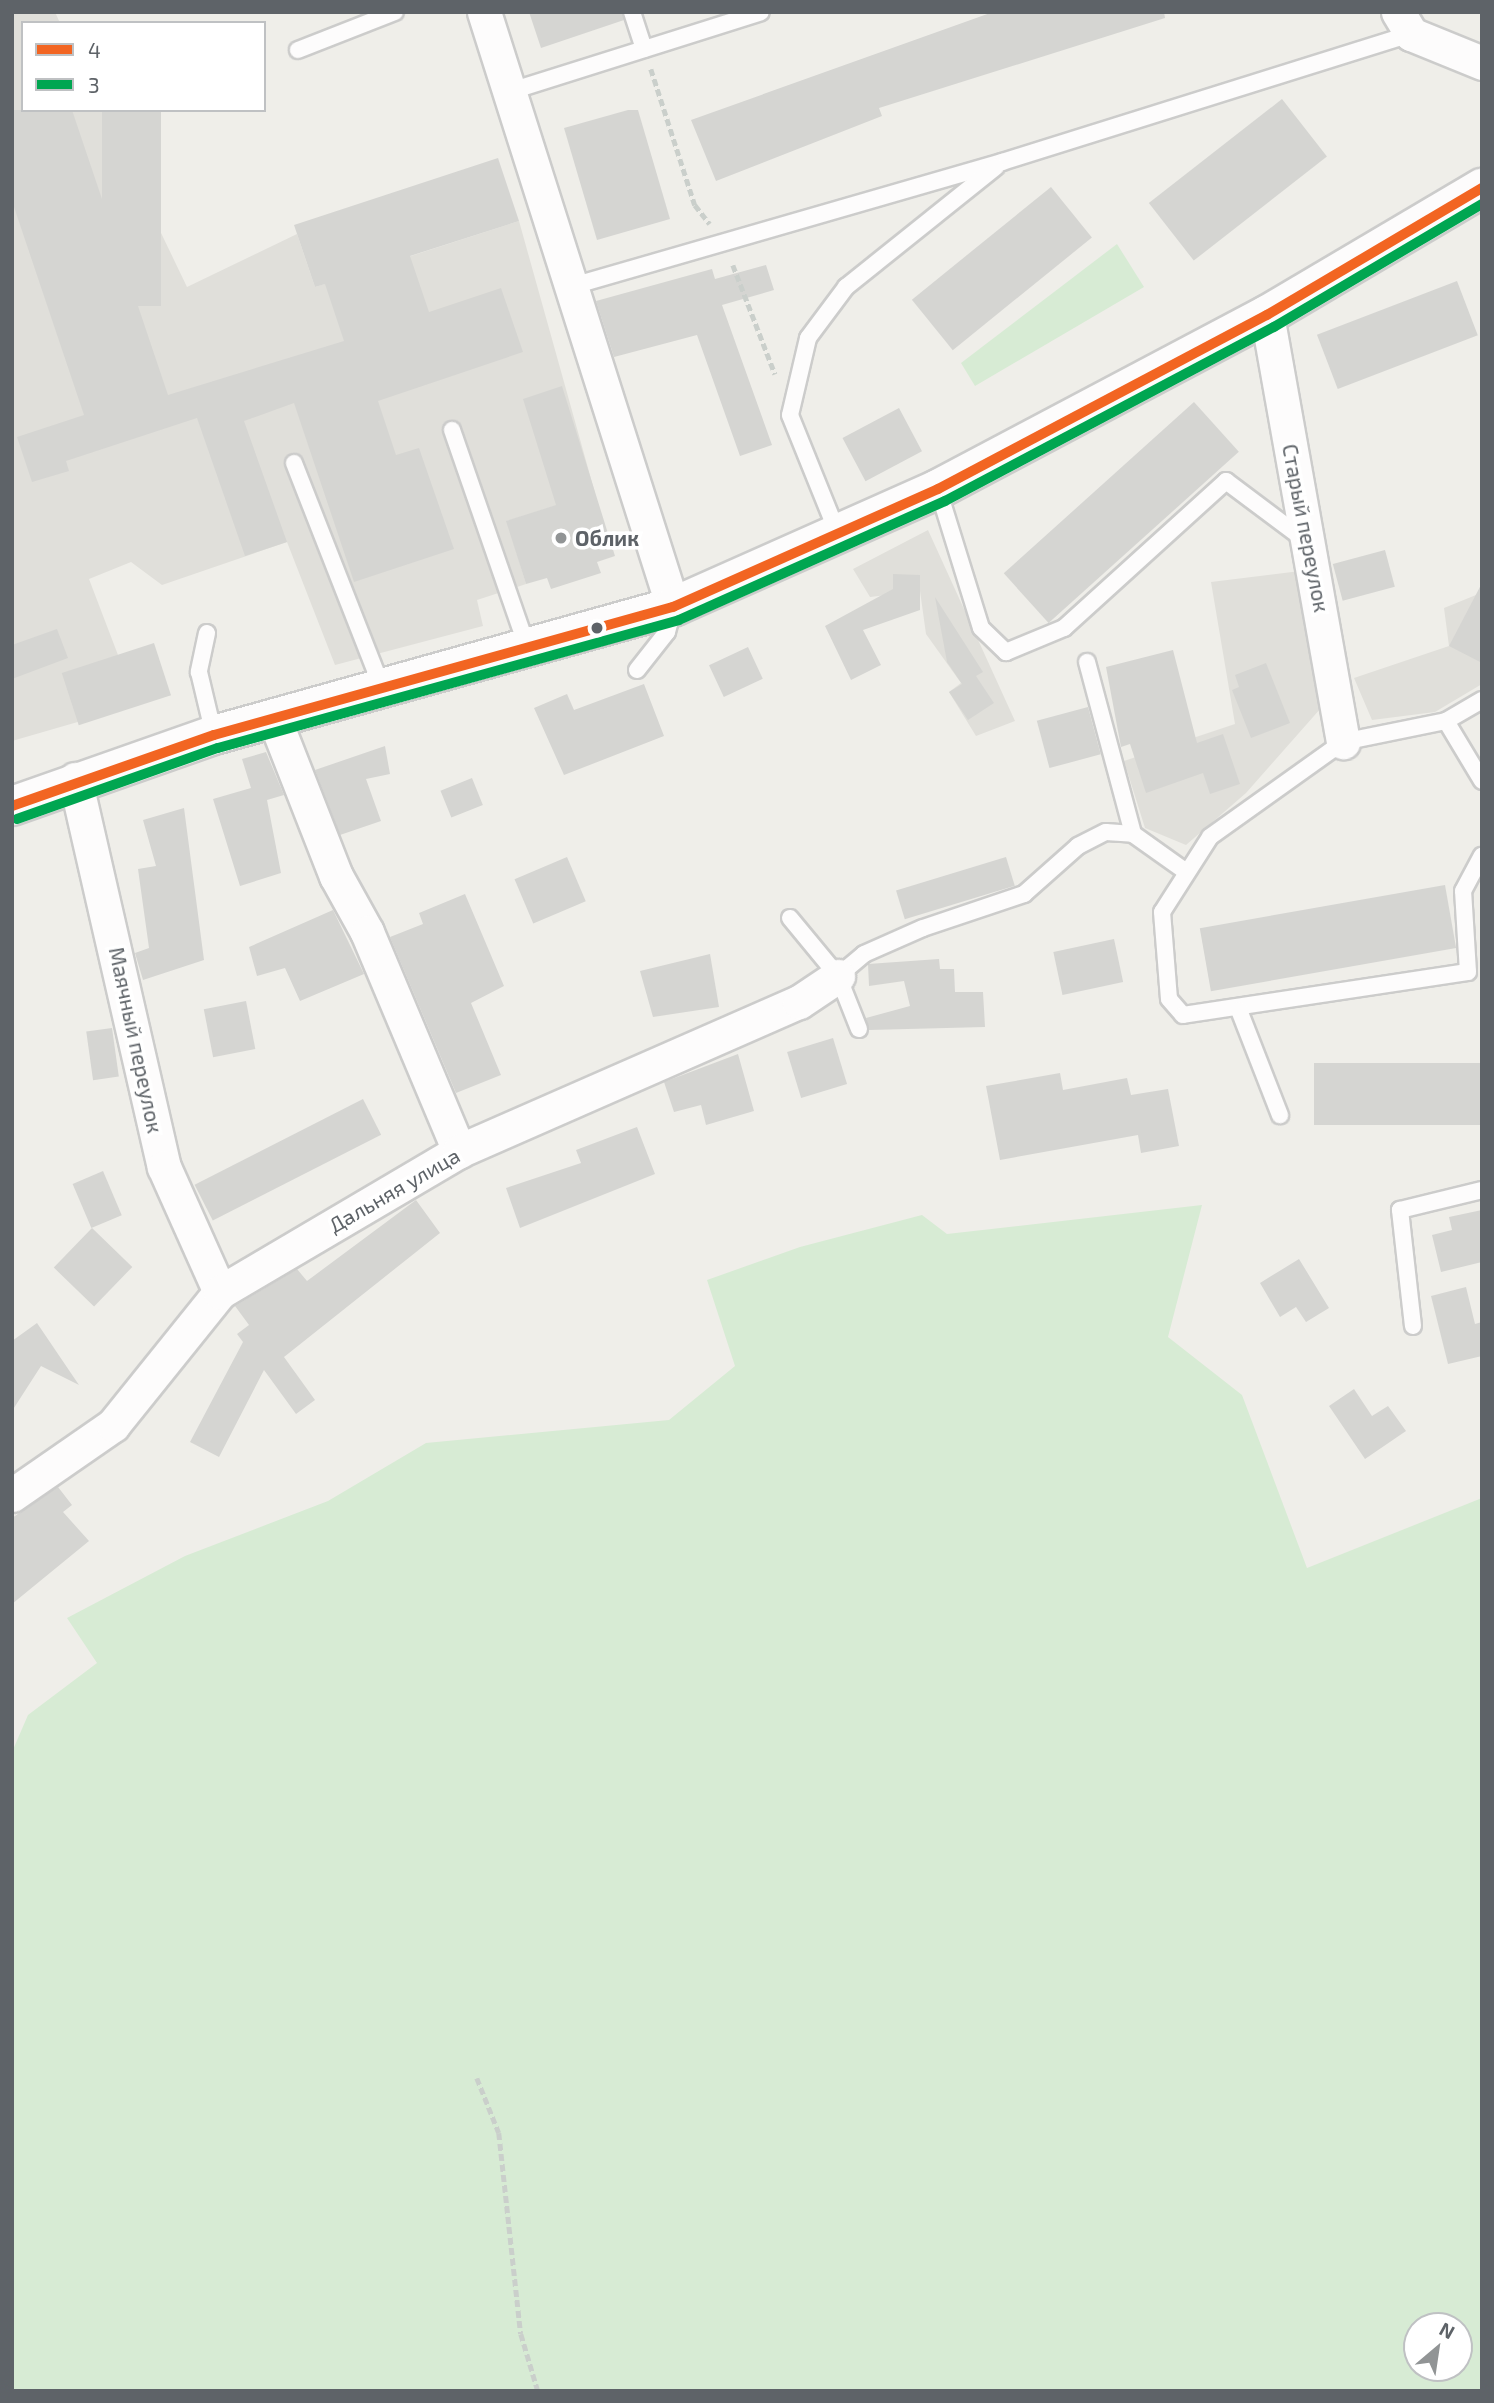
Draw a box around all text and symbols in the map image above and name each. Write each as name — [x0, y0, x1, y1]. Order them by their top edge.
legend — [21, 21, 266, 112]
text: 4 — [88, 37, 101, 62]
text: 3 — [88, 72, 100, 97]
street label: Старый переулок — [1277, 442, 1335, 614]
place label: Облик — [575, 525, 639, 551]
marker: Облик — [553, 530, 569, 546]
unlabelled marker — [590, 621, 604, 635]
street label: Маячный переулок — [104, 945, 168, 1135]
street label: Дальняя улица — [324, 1142, 464, 1238]
north arrow — [1403, 2312, 1473, 2382]
text: N — [1436, 2317, 1459, 2343]

